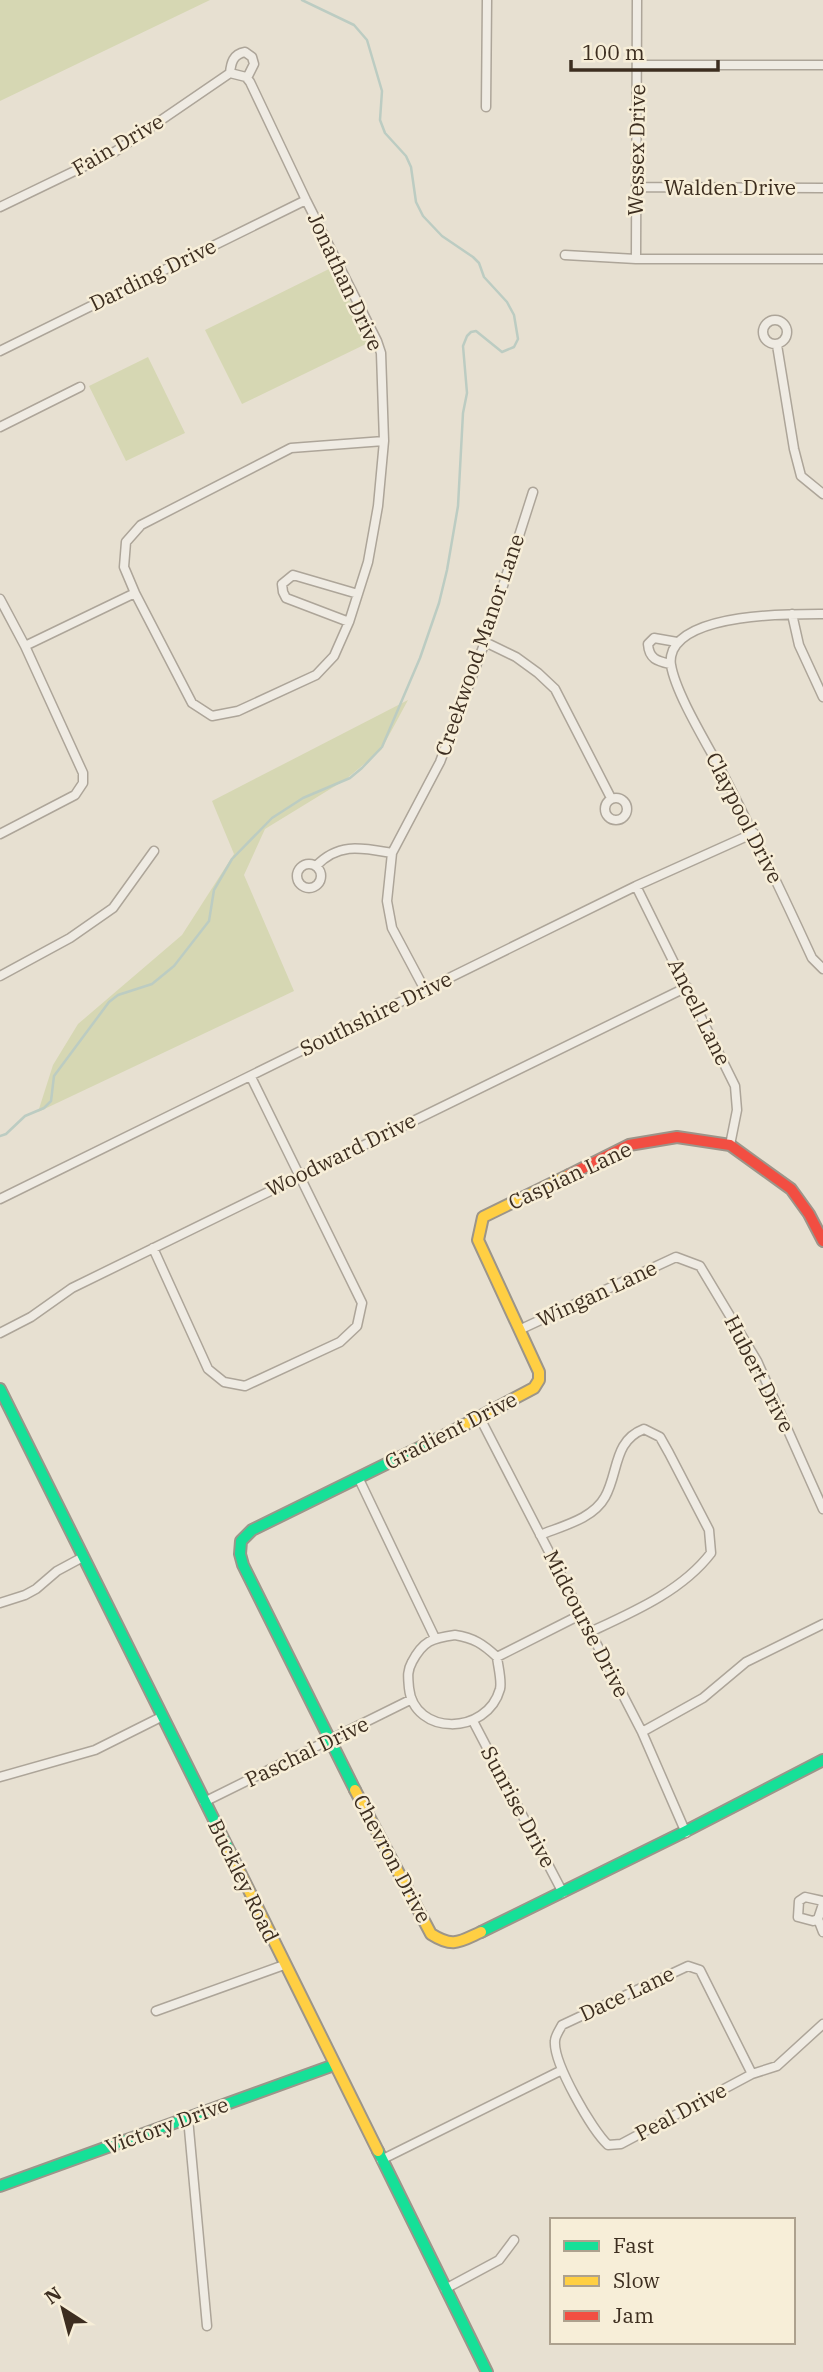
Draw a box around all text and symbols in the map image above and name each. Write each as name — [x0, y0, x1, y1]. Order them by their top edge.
scale bar — [571, 28, 718, 72]
text: 100 m — [582, 38, 645, 66]
street label: Wessex Drive — [621, 84, 651, 216]
street label: Fain Drive — [66, 107, 169, 182]
street label: Walden Drive — [664, 173, 796, 201]
street label: Jonathan Drive — [302, 208, 390, 355]
street label: Darding Drive — [85, 231, 221, 317]
street label: Creekwood Manor Lane — [428, 530, 530, 759]
street label: Claypool Drive — [700, 747, 790, 888]
street label: Ancell Lane — [662, 953, 738, 1070]
street label: Southshire Drive — [295, 964, 456, 1062]
street label: Woodward Drive — [261, 1106, 420, 1203]
street label: Caspian Lane — [503, 1134, 636, 1216]
street label: Wingan Lane — [532, 1253, 661, 1333]
street label: Hubert Drive — [718, 1310, 802, 1437]
street label: Gradient Drive — [379, 1385, 522, 1476]
street label: Midcourse Drive — [538, 1545, 636, 1702]
street label: Paschal Drive — [240, 1709, 373, 1793]
street label: Sunrise Drive — [475, 1741, 563, 1872]
street label: Chevron Drive — [347, 1789, 438, 1928]
street label: Buckley Road — [202, 1814, 286, 1947]
street label: Dace Lane — [575, 1959, 679, 2027]
street label: Peal Drive — [630, 2075, 731, 2147]
street label: Victory Drive — [101, 2090, 232, 2160]
legend — [550, 2218, 795, 2344]
text: Fast — [613, 2231, 654, 2259]
text: Slow — [613, 2266, 660, 2294]
north arrow — [28, 2274, 98, 2344]
text: N — [40, 2281, 66, 2309]
text: Jam — [613, 2301, 654, 2329]

